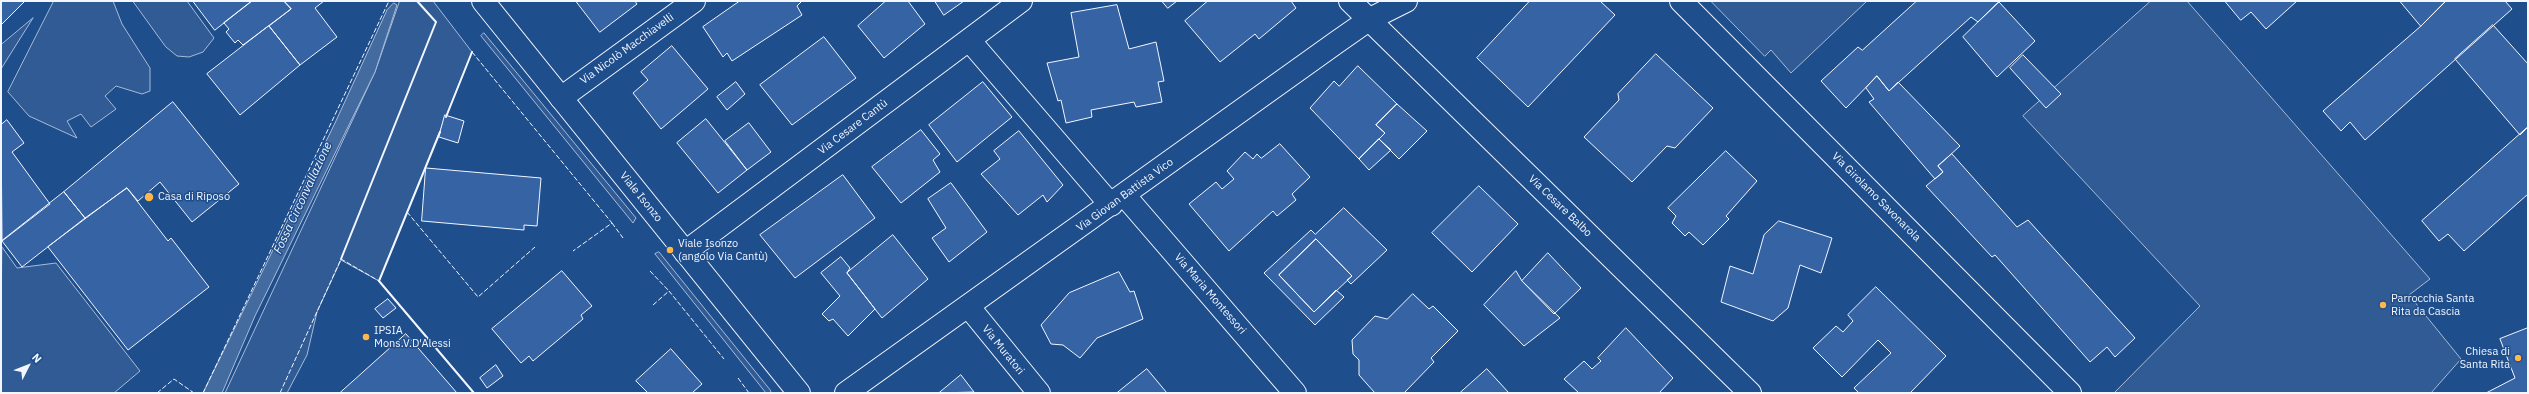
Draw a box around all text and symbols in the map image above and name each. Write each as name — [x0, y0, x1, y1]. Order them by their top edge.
street label: Via Nicolò Macchiavelli — [578, 11, 676, 87]
street label: Via Cesare Cantù — [816, 97, 890, 157]
water label: Fossa Circonvallazione — [271, 140, 335, 256]
street label: Via Girolamo Savonarola — [1829, 150, 1923, 244]
street label: Via Giovan Battista Vico — [1074, 155, 1176, 235]
street label: Viale Isonzo — [617, 169, 665, 225]
street label: Via Cesare Balbo — [1525, 172, 1595, 240]
place label: Casa di Riposo — [158, 190, 230, 204]
marker: Casa di Riposo — [143, 191, 155, 203]
place label: Viale Isonzo (angolo Via Cantù) — [678, 237, 768, 263]
marker: Viale Isonzo (angolo Via Cantù) — [665, 245, 675, 255]
street label: Via Maria Montessori — [1171, 251, 1249, 337]
place label: Parrocchia Santa Rita da Cascia — [2391, 292, 2474, 318]
marker: Parrocchia Santa Rita da Cascia — [2378, 300, 2388, 310]
street label: Via Muratori — [979, 323, 1027, 377]
place label: IPSIA Mons.V.D'Alessi — [374, 324, 451, 350]
marker: IPSIA Mons.V.D'Alessi — [361, 332, 371, 342]
place label: Chiesa di Santa Rita — [2460, 345, 2510, 371]
north arrow — [8, 346, 48, 386]
text: N — [29, 350, 45, 366]
marker: Chiesa di Santa Rita — [2513, 353, 2523, 363]

